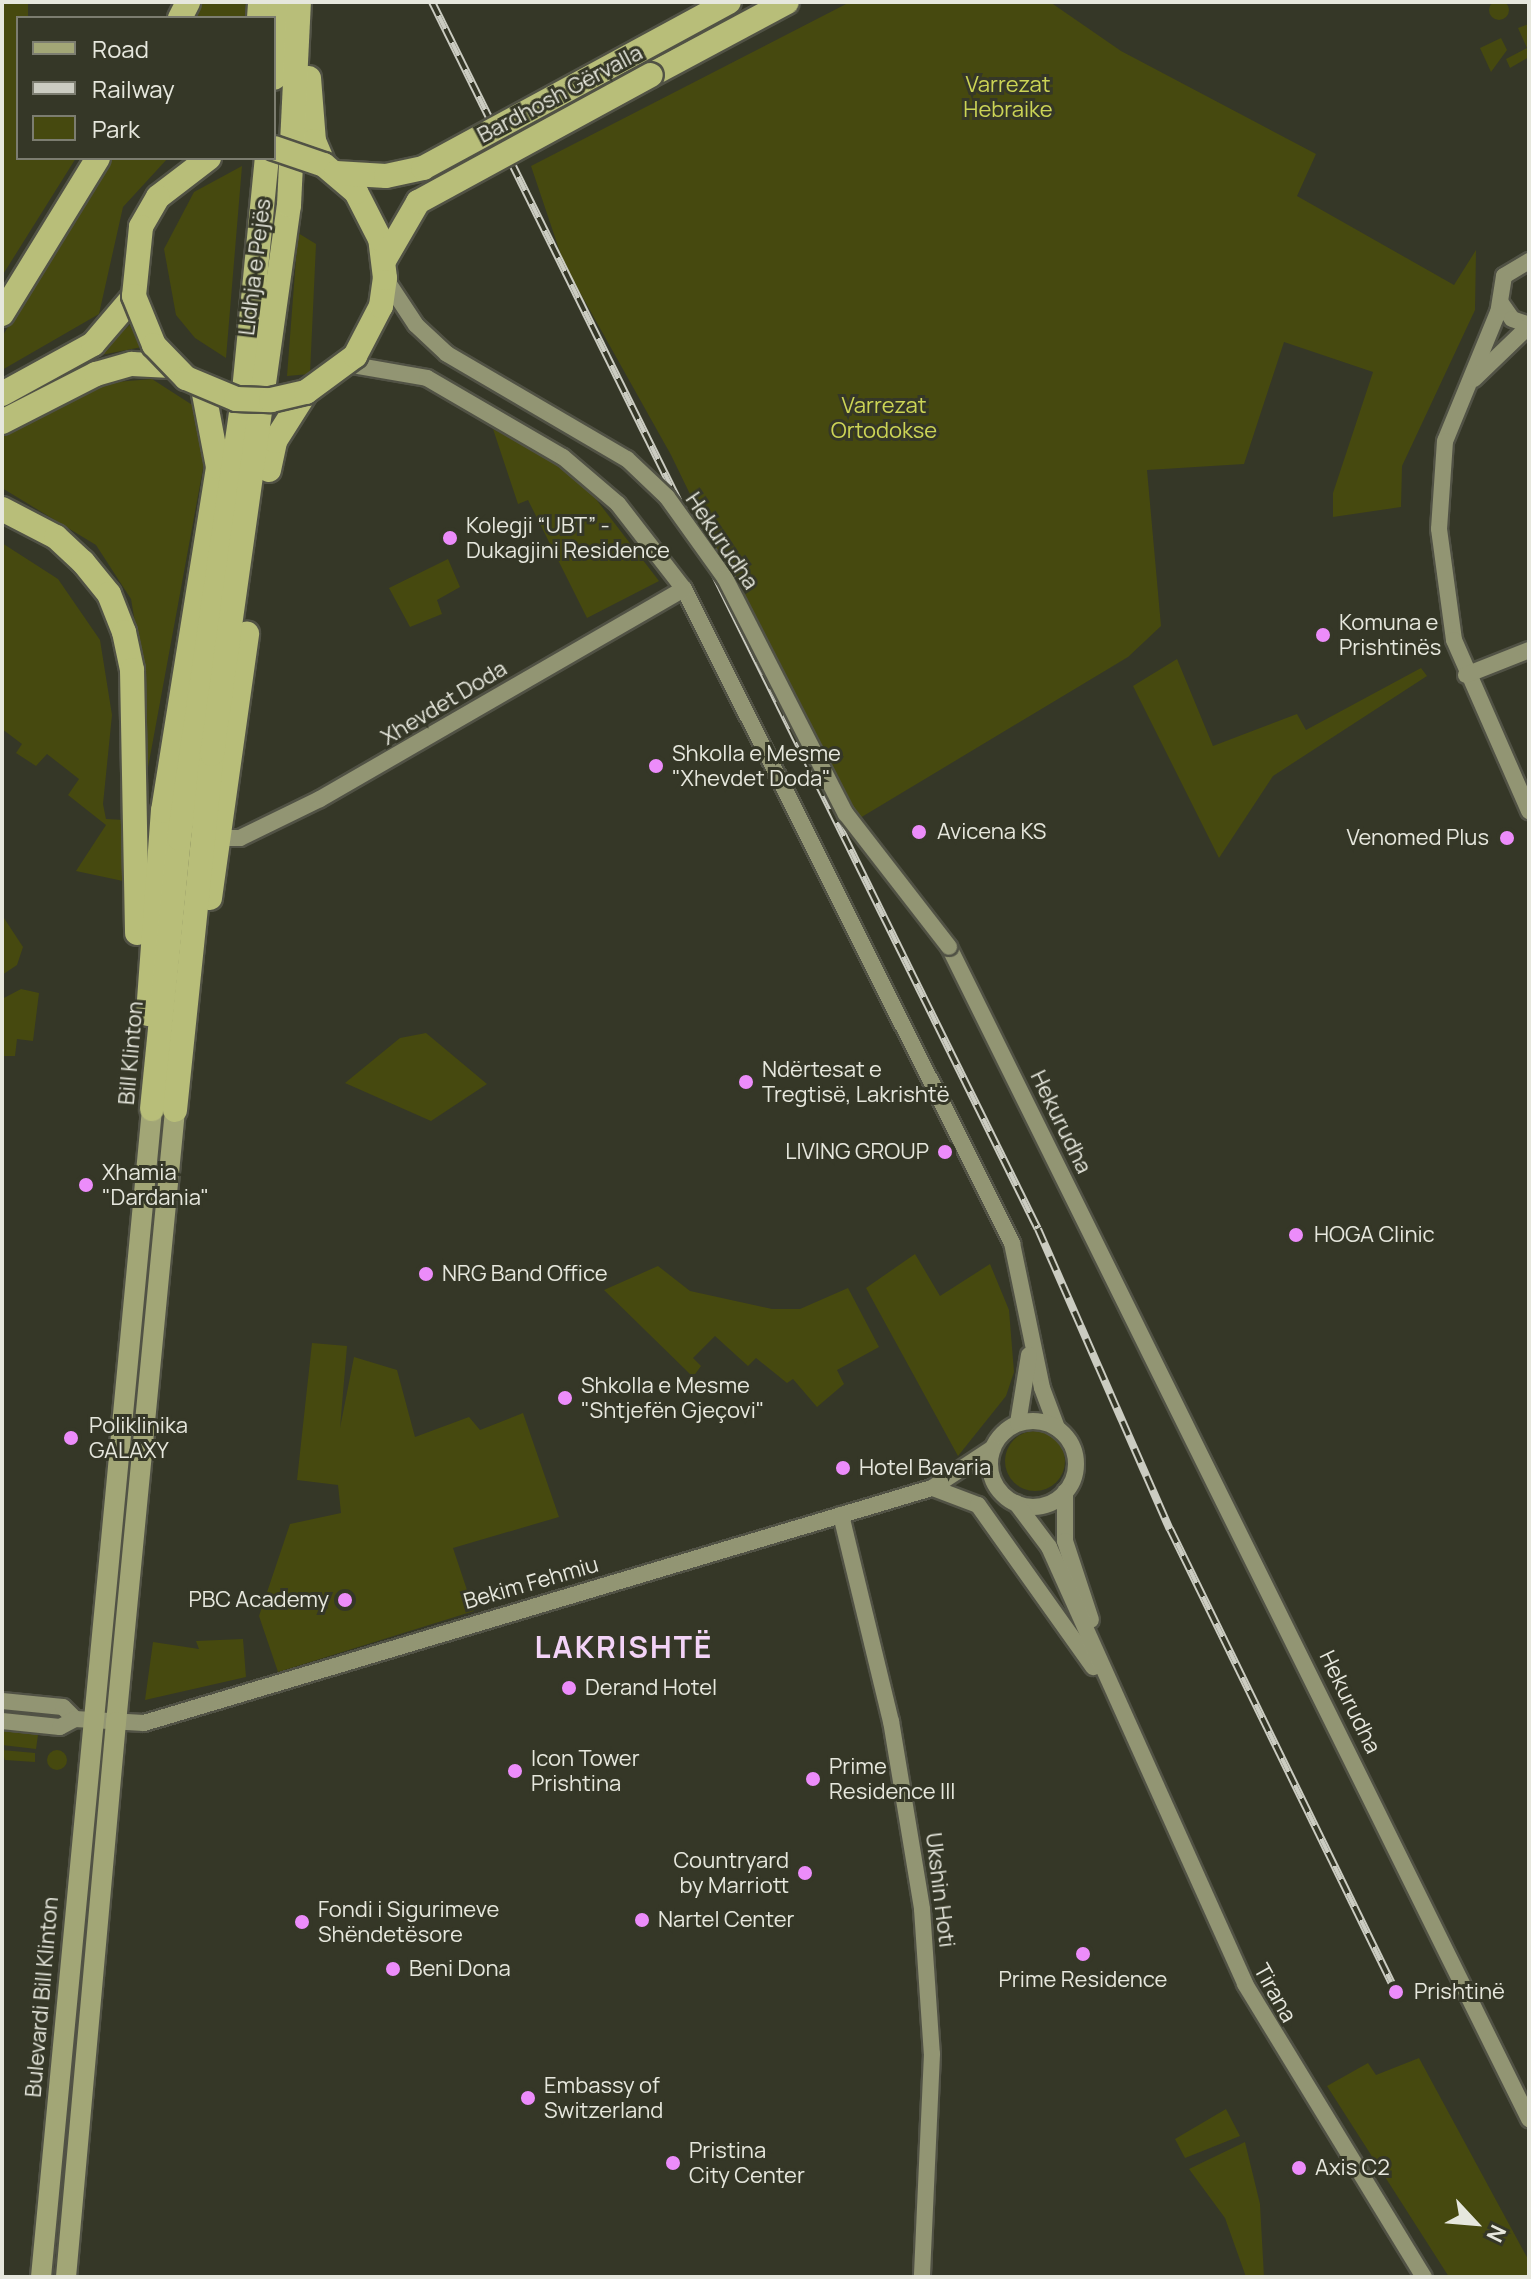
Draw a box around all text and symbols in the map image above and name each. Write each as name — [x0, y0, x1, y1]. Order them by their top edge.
legend — [16, 16, 276, 160]
text: Road — [92, 32, 149, 65]
street label: Bardhosh Gërvalla — [473, 39, 647, 149]
park label: Varrezat Hebraike — [963, 71, 1053, 122]
text: Railway — [92, 72, 175, 105]
text: Park — [92, 112, 140, 145]
street label: Lidhja e Pejës — [233, 197, 277, 337]
park label: Varrezat Ortodokse — [831, 392, 937, 444]
street label: Hekurudha — [680, 488, 764, 594]
place label: Kolegji “UBT” - Dukagjini Residence — [466, 512, 670, 564]
marker: Kolegji “UBT” - Dukagjini Residence — [441, 529, 459, 547]
place label: Komuna e Prishtinës — [1339, 609, 1441, 660]
marker: Komuna e Prishtinës — [1314, 626, 1332, 644]
street label: Xhevdet Doda — [376, 655, 512, 751]
place label: Shkolla e Mesme "Xhevdet Doda" — [672, 740, 841, 792]
marker: Shkolla e Mesme "Xhevdet Doda" — [647, 757, 665, 775]
place label: Avicena KS — [937, 819, 1046, 845]
marker: Avicena KS — [908, 821, 930, 843]
place label: Venomed Plus — [1347, 825, 1489, 851]
marker: Venomed Plus — [1496, 827, 1518, 849]
street label: Bill Klinton — [113, 1000, 149, 1106]
place label: Ndërtesat e Tregtisë, Lakrishtë — [762, 1056, 949, 1108]
street label: Hekurudha — [1025, 1066, 1097, 1178]
marker: Ndërtesat e Tregtisë, Lakrishtë — [737, 1073, 755, 1091]
place label: LIVING GROUP — [785, 1139, 929, 1165]
marker: LIVING GROUP — [936, 1143, 954, 1161]
place label: Xhamia "Dardania" — [102, 1159, 209, 1210]
marker: Xhamia "Dardania" — [77, 1176, 95, 1194]
place label: HOGA Clinic — [1314, 1222, 1435, 1248]
marker: HOGA Clinic — [1285, 1224, 1307, 1246]
place label: NRG Band Office — [442, 1261, 608, 1287]
marker: NRG Band Office — [417, 1265, 435, 1283]
place label: Shkolla e Mesme "Shtjefën Gjeçovi" — [581, 1372, 764, 1424]
marker: Shkolla e Mesme "Shtjefën Gjeçovi" — [556, 1389, 574, 1407]
place label: Poliklinika GALAXY — [89, 1412, 188, 1464]
marker: Poliklinika GALAXY — [60, 1427, 82, 1449]
place label: Hotel Bavaria — [859, 1455, 991, 1481]
marker: Hotel Bavaria — [834, 1459, 852, 1477]
street label: Bekim Fehmiu — [461, 1551, 601, 1615]
place label: PBC Academy — [188, 1587, 329, 1613]
marker: PBC Academy — [336, 1591, 354, 1609]
district label: LAKRISHTË — [535, 1629, 713, 1665]
street label: Hekurudha — [1314, 1646, 1386, 1758]
place label: Derand Hotel — [585, 1675, 717, 1701]
marker: Derand Hotel — [560, 1679, 578, 1697]
place label: Icon Tower Prishtina — [531, 1745, 640, 1796]
place label: Prime Residence III — [829, 1753, 955, 1804]
marker: Icon Tower Prishtina — [506, 1762, 524, 1780]
marker: Prime Residence III — [804, 1770, 822, 1788]
street label: Ukshin Hoti — [920, 1831, 960, 1949]
place label: Countryard by Marriott — [673, 1847, 789, 1898]
marker: Countryard by Marriott — [796, 1864, 814, 1882]
street label: Bulevardi Bill Klinton — [20, 1896, 64, 2098]
place label: Fondi i Sigurimeve Shëndetësore — [318, 1896, 499, 1948]
place label: Nartel Center — [658, 1907, 794, 1933]
marker: Nartel Center — [633, 1911, 651, 1929]
marker: Fondi i Sigurimeve Shëndetësore — [293, 1913, 311, 1931]
marker: Prime Residence — [1074, 1945, 1092, 1963]
place label: Beni Dona — [409, 1956, 511, 1982]
street label: Tirana — [1248, 1959, 1302, 2027]
marker: Beni Dona — [384, 1960, 402, 1978]
place label: Prime Residence — [999, 1967, 1167, 1993]
place label: Prishtinë — [1414, 1979, 1505, 2005]
marker: Prishtinë — [1385, 1981, 1407, 2003]
place label: Embassy of Switzerland — [544, 2072, 663, 2124]
marker: Embassy of Switzerland — [519, 2089, 537, 2107]
place label: Pristina City Center — [689, 2137, 805, 2188]
marker: Pristina City Center — [664, 2154, 682, 2172]
place label: Axis C2 — [1315, 2155, 1390, 2181]
marker: Axis C2 — [1290, 2159, 1308, 2177]
north arrow — [1435, 2183, 1515, 2263]
text: N — [1480, 2220, 1514, 2247]

